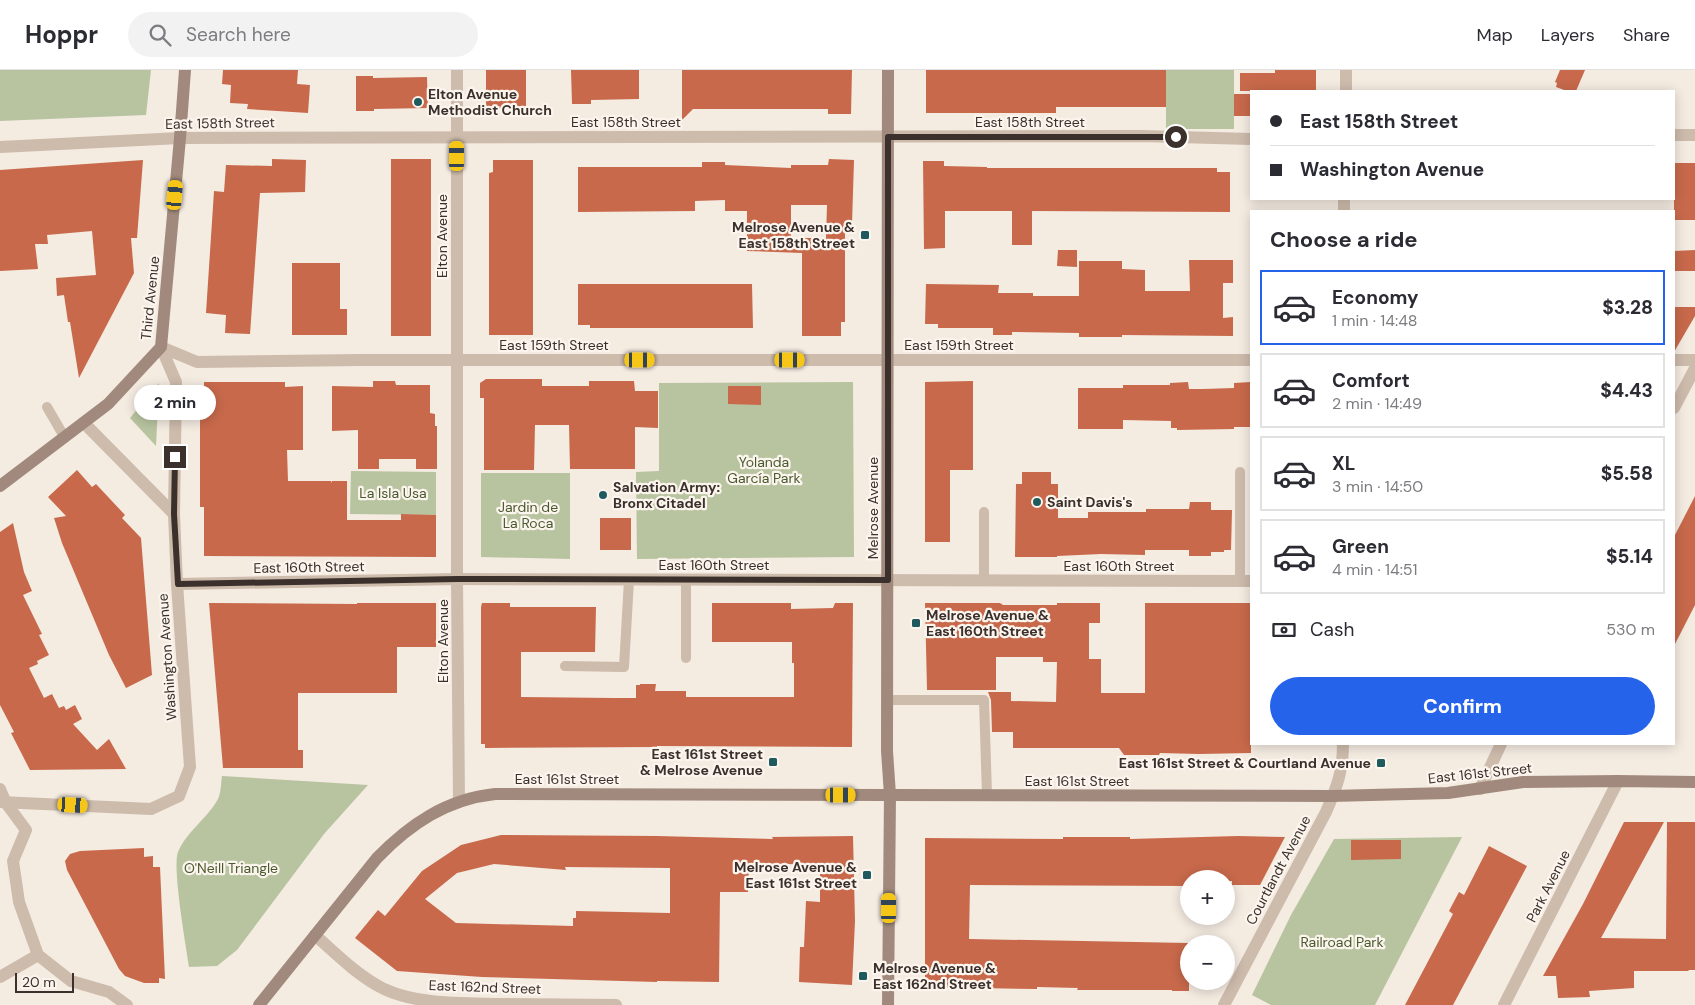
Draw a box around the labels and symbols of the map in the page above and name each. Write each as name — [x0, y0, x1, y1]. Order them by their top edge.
place label: Elton Avenue Methodist Church — [428, 85, 552, 119]
marker: Elton Avenue Methodist Church — [412, 96, 424, 108]
street label: East 158th Street — [165, 113, 275, 133]
street label: East 158th Street — [571, 113, 681, 131]
street label: East 158th Street — [975, 113, 1085, 131]
route start — [1165, 126, 1187, 148]
car — [449, 141, 464, 171]
car — [166, 179, 183, 211]
street label: Elton Avenue — [433, 194, 451, 278]
place label: Melrose Avenue & East 158th Street — [732, 218, 855, 252]
marker: Melrose Avenue & East 158th Street — [859, 229, 871, 241]
street label: Third Avenue — [137, 255, 163, 341]
street label: East 159th Street — [499, 336, 609, 354]
street label: East 159th Street — [904, 336, 1014, 354]
car — [625, 353, 655, 368]
car — [775, 353, 805, 368]
callout: 2 min — [134, 384, 216, 420]
route end — [164, 446, 186, 468]
park label: Yolanda García Park — [727, 453, 801, 487]
street label: Melrose Avenue — [864, 457, 882, 559]
place label: Salvation Army: Bronx Citadel — [613, 478, 720, 512]
park label: La Isla Usa — [359, 484, 427, 502]
marker: Salvation Army: Bronx Citadel — [597, 489, 609, 501]
place label: Saint Davis's — [1047, 493, 1133, 511]
marker: Saint Davis's — [1031, 496, 1043, 508]
park label: Jardin de La Roca — [498, 498, 558, 532]
street label: East 160th Street — [658, 556, 770, 574]
street label: East 160th Street — [253, 557, 365, 577]
street label: East 160th Street — [1063, 557, 1175, 575]
street label: Washington Avenue — [154, 593, 180, 721]
street label: Elton Avenue — [434, 599, 452, 683]
place label: Melrose Avenue & East 160th Street — [926, 606, 1049, 640]
marker: Melrose Avenue & East 160th Street — [910, 617, 922, 629]
place label: East 161st Street & Melrose Avenue — [640, 745, 763, 779]
place label: East 161st Street & Courtland Avenue — [1119, 754, 1371, 772]
marker: East 161st Street & Melrose Avenue — [767, 756, 779, 768]
marker: East 161st Street & Courtland Avenue — [1375, 757, 1387, 769]
street label: East 161st Street — [1427, 759, 1533, 787]
street label: East 161st Street — [515, 770, 619, 788]
street label: East 161st Street — [1025, 772, 1129, 790]
car — [826, 788, 856, 803]
car — [57, 797, 88, 813]
street label: Courtlandt Avenue — [1242, 812, 1314, 928]
street label: Park Avenue — [1522, 847, 1574, 925]
place label: Melrose Avenue & East 161st Street — [734, 858, 857, 892]
park label: O'Neill Triangle — [184, 859, 278, 877]
marker: Melrose Avenue & East 161st Street — [861, 869, 873, 881]
car — [881, 893, 896, 923]
park label: Railroad Park — [1300, 933, 1384, 951]
place label: Melrose Avenue & East 162nd Street — [873, 959, 996, 993]
scale bar — [15, 970, 74, 993]
marker: Melrose Avenue & East 162nd Street — [857, 970, 869, 982]
street label: East 162nd Street — [428, 976, 542, 998]

